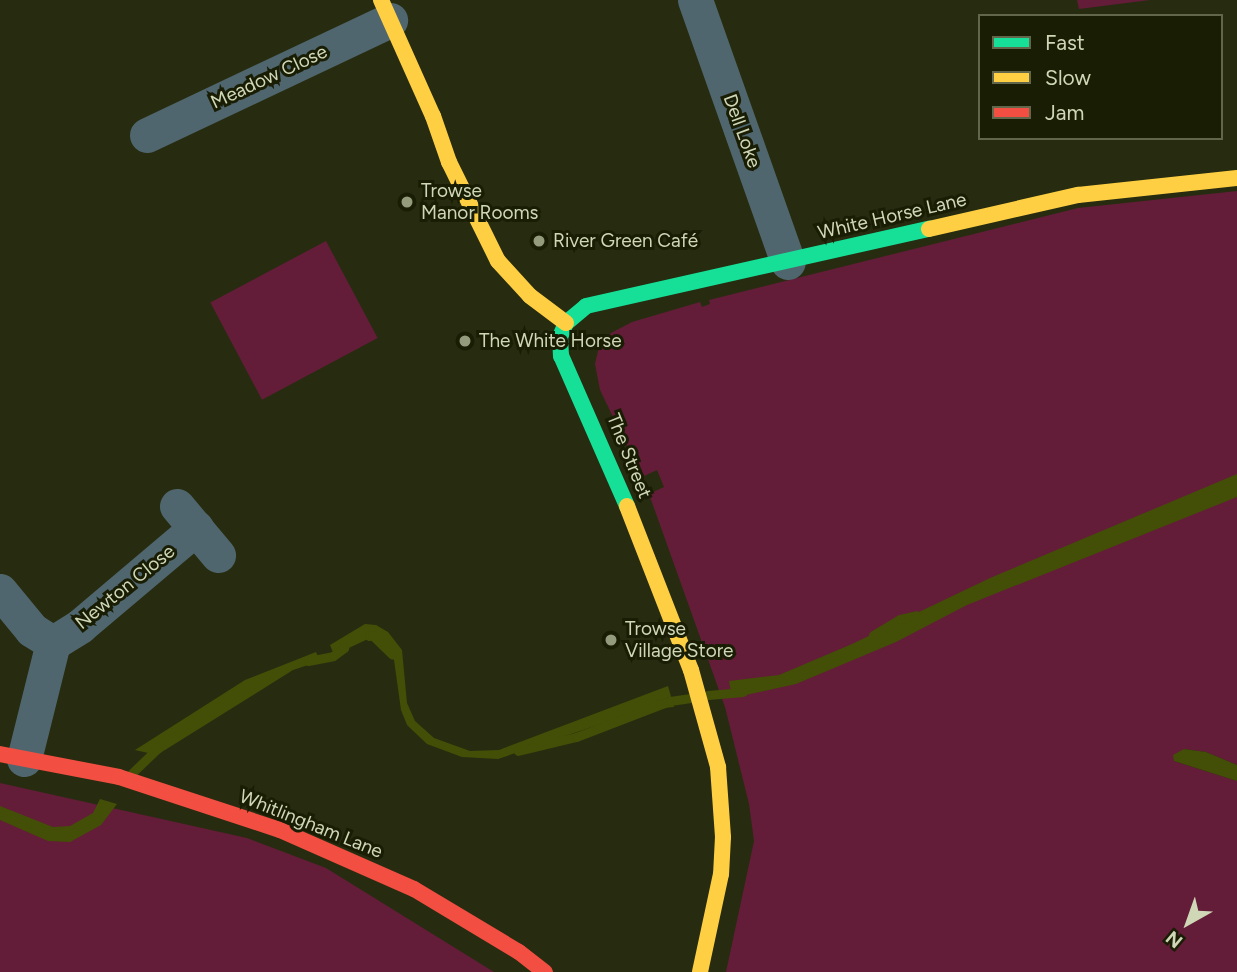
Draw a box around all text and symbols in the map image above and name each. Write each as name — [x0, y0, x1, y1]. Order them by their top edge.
legend — [978, 14, 1223, 140]
text: Fast — [1045, 30, 1085, 55]
street label: Meadow Close — [207, 40, 331, 114]
text: Slow — [1045, 65, 1091, 90]
street label: Dell Loke — [718, 91, 766, 171]
text: Jam — [1045, 100, 1084, 125]
place label: Trowse Manor Rooms — [421, 180, 538, 224]
street label: White Horse Lane — [816, 188, 968, 244]
marker: Trowse Manor Rooms — [399, 194, 415, 210]
place label: River Green Café — [553, 230, 698, 252]
marker: River Green Café — [531, 233, 547, 249]
place label: The White Horse — [479, 330, 622, 352]
marker: The White Horse — [457, 333, 473, 349]
street label: The Street — [602, 410, 656, 502]
street label: Newton Close — [71, 540, 179, 634]
place label: Trowse Village Store — [625, 618, 733, 662]
marker: Trowse Village Store — [603, 632, 619, 648]
street label: Whitlingham Lane — [236, 785, 386, 863]
north arrow — [1153, 888, 1223, 958]
text: N — [1161, 926, 1187, 953]

